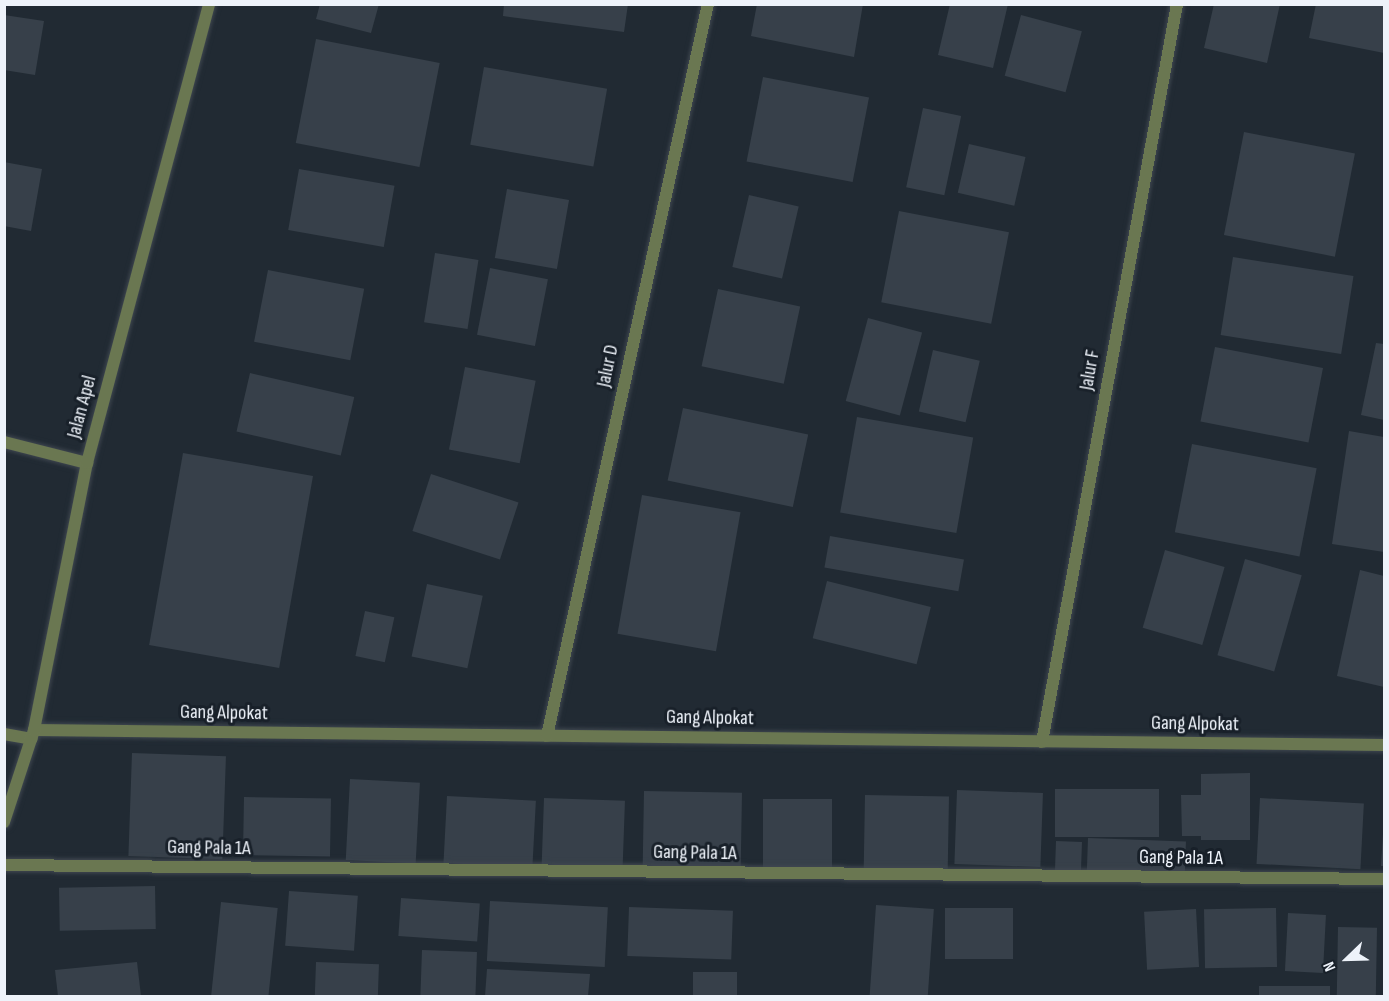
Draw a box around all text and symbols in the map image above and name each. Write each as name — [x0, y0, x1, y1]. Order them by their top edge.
street label: Jalur D — [592, 343, 624, 389]
street label: Jalur F — [1075, 348, 1105, 392]
street label: Jalan Apel — [62, 373, 102, 441]
street label: Gang Alpokat — [180, 700, 268, 726]
street label: Gang Alpokat — [666, 705, 754, 731]
street label: Gang Alpokat — [1151, 711, 1239, 737]
street label: Gang Pala 1A — [167, 835, 251, 861]
street label: Gang Pala 1A — [653, 840, 737, 866]
street label: Gang Pala 1A — [1139, 845, 1223, 871]
north arrow — [1317, 929, 1377, 989]
text: N — [1320, 959, 1340, 974]

